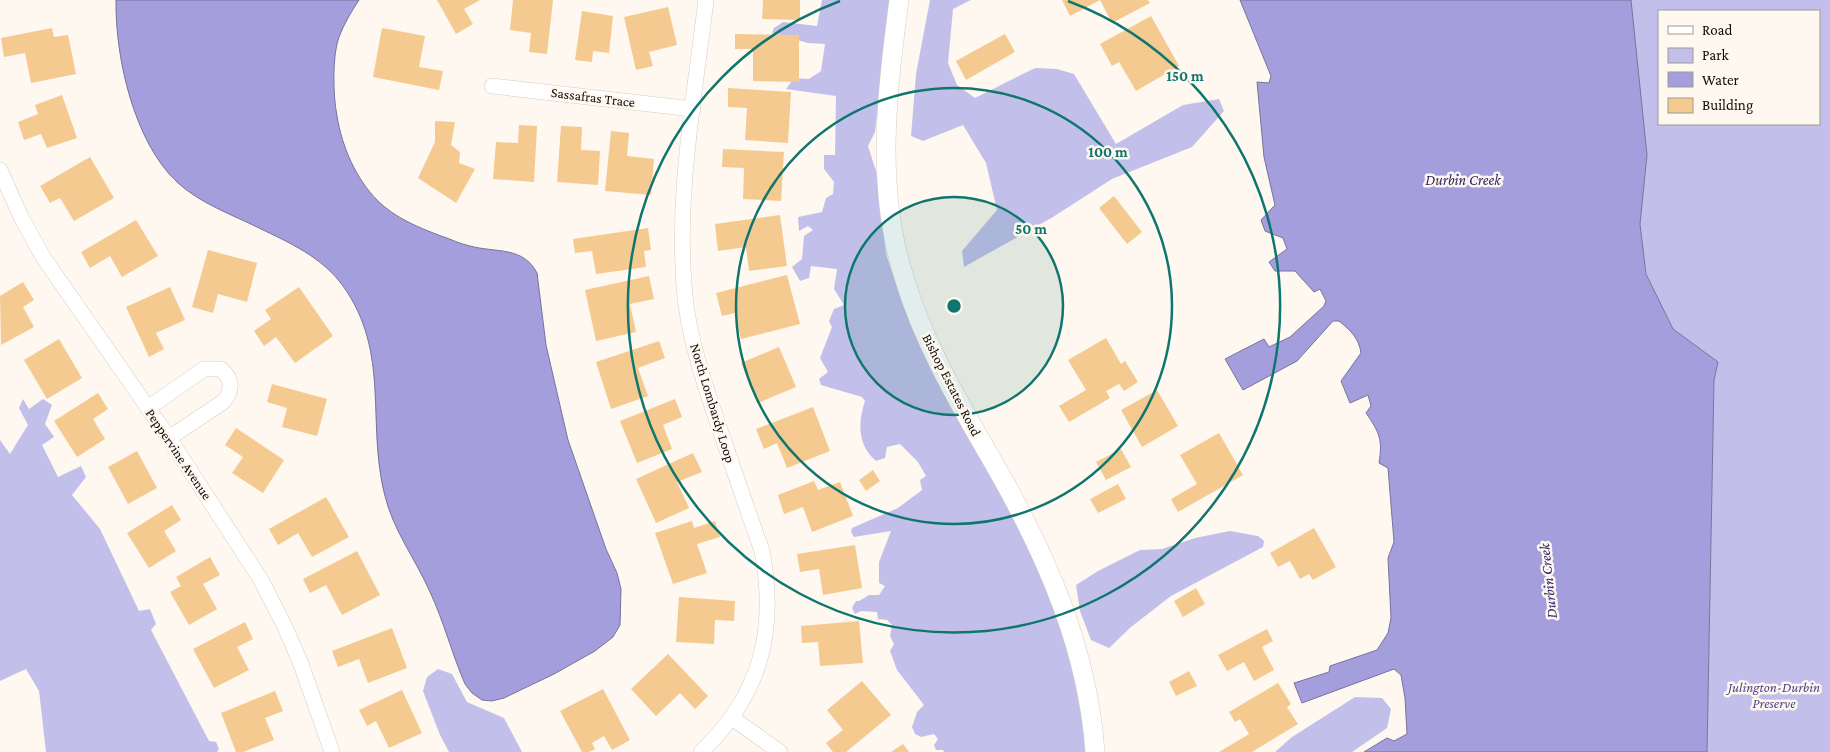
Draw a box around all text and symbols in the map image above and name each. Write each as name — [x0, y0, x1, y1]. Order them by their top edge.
legend — [1658, 10, 1820, 125]
text: Road — [1702, 22, 1733, 38]
text: Park — [1702, 47, 1729, 63]
text: 150 m — [1166, 68, 1204, 84]
text: Water — [1702, 72, 1739, 88]
street label: Sassafras Trace — [550, 84, 636, 110]
text: Building — [1702, 97, 1753, 114]
text: 100 m — [1088, 144, 1128, 160]
water label: Durbin Creek — [1425, 172, 1502, 188]
text: 50 m — [1015, 221, 1047, 237]
centre of rings — [945, 297, 963, 315]
street label: Bishop Estates Road — [919, 331, 985, 439]
street label: North Lombardy Loop — [687, 341, 739, 465]
street label: Peppervine Avenue — [143, 405, 215, 503]
water label: Durbin Creek — [1536, 541, 1560, 619]
park label: Julington-Durbin Preserve — [1725, 679, 1820, 711]

